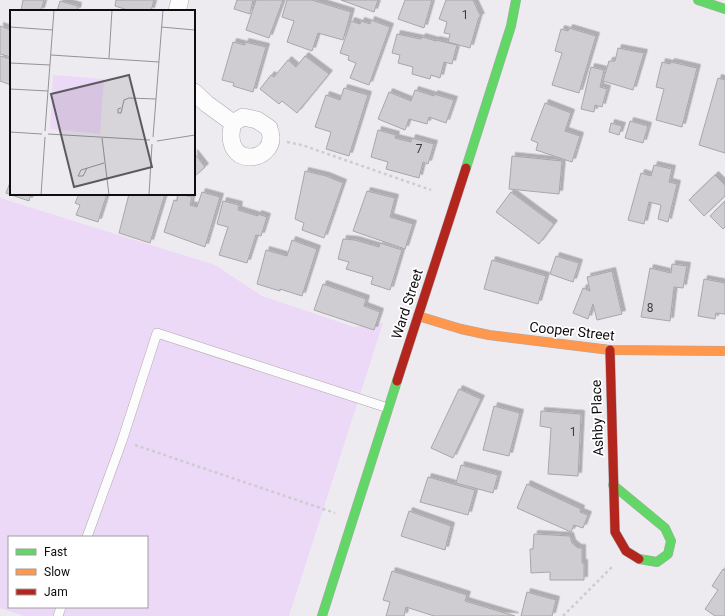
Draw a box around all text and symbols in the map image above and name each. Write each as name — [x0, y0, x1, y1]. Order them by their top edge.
house number: 1 — [462, 8, 468, 22]
inset map — [10, 10, 195, 195]
house number: 7 — [416, 142, 423, 156]
street label: Ward Street — [388, 267, 426, 341]
house number: 8 — [647, 301, 654, 315]
street label: Cooper Street — [529, 319, 616, 343]
street label: Ashby Place — [588, 379, 606, 457]
house number: 1 — [570, 425, 576, 439]
legend — [8, 536, 148, 608]
text: Fast — [44, 545, 67, 559]
text: Slow — [44, 565, 70, 579]
text: Jam — [44, 585, 68, 599]

